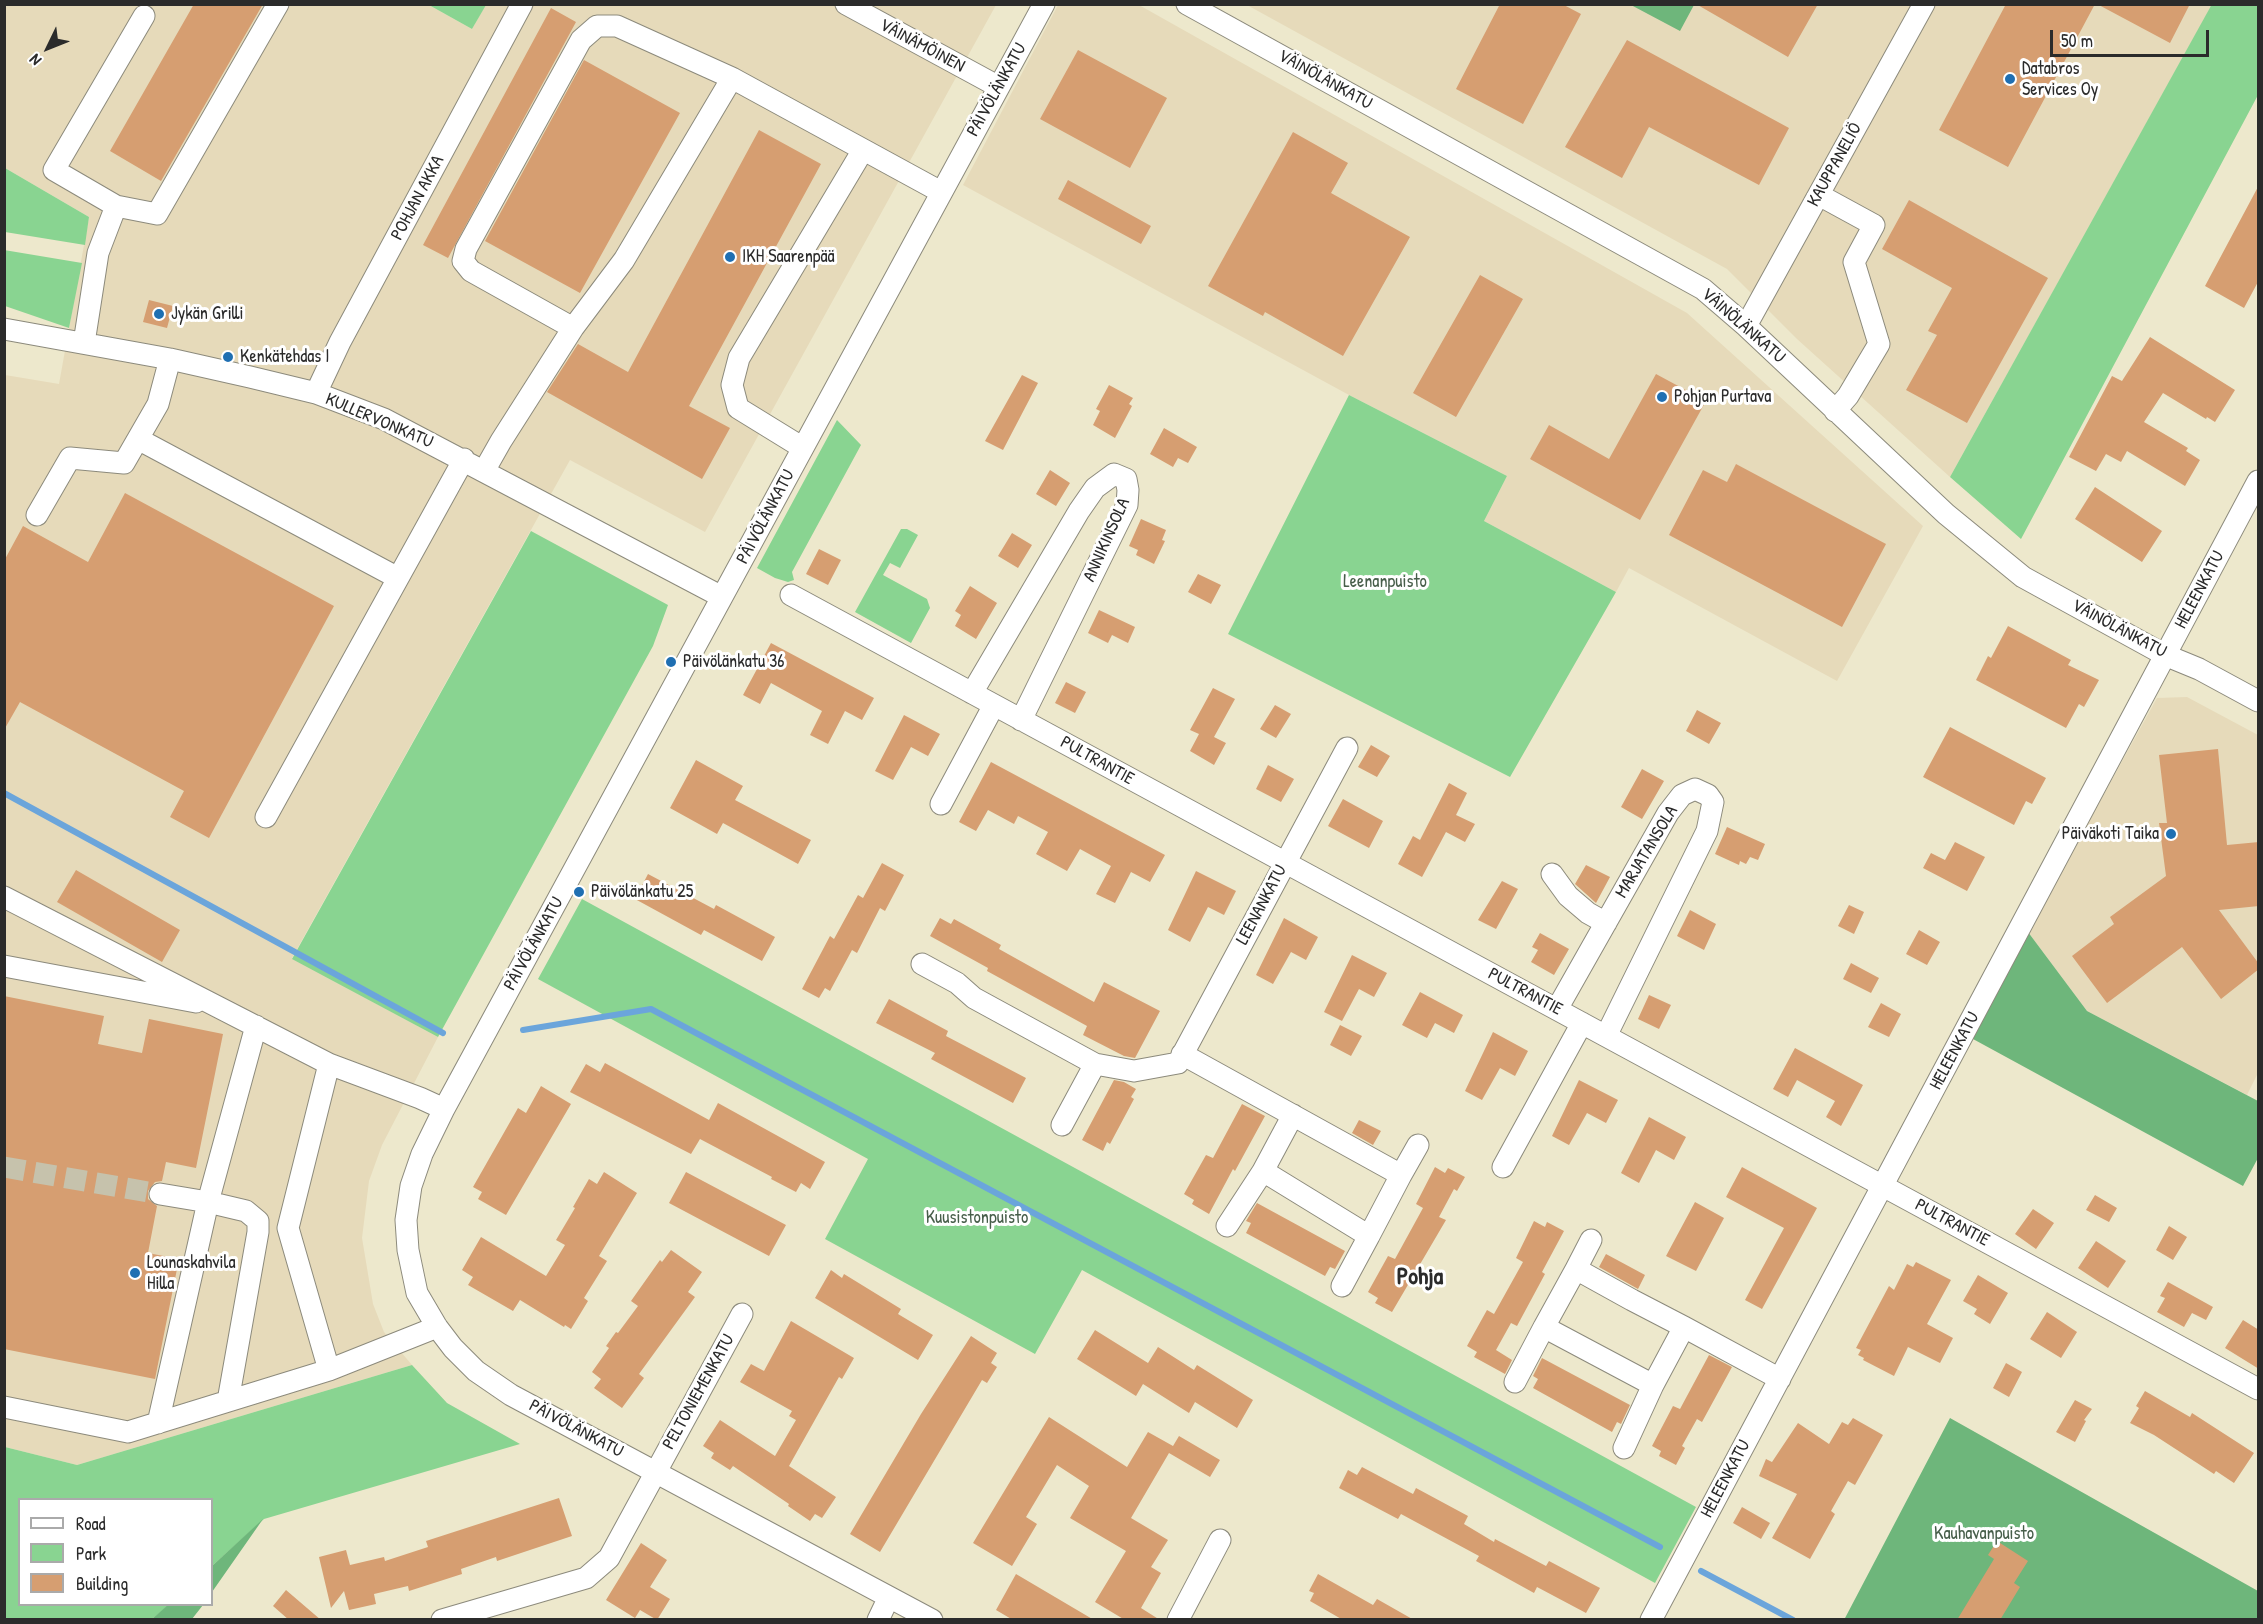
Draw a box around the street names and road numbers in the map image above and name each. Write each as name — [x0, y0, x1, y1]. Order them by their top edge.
street label: VÄINÄMÖINEN — [876, 15, 968, 77]
street label: PÄIVÖLÄNKATU — [962, 40, 1032, 140]
street label: VÄINÖLÄNKATU — [1274, 45, 1376, 115]
street label: KAUPPANELIÖ — [1803, 119, 1867, 211]
street label: POHJAN AKKA — [387, 152, 449, 244]
street label: VÄINÖLÄNKATU — [1697, 284, 1789, 368]
street label: KULLERVONKATU — [322, 389, 436, 453]
street label: PÄIVÖLÄNKATU — [732, 466, 800, 568]
street label: ANNIKINSOLA — [1079, 495, 1135, 585]
street label: HELEENKATU — [2170, 547, 2230, 633]
street label: VÄINÖLÄNKATU — [2068, 595, 2170, 663]
street label: PULTRANTIE — [1056, 732, 1138, 790]
street label: MARJATANSOLA — [1611, 802, 1683, 902]
street label: LEENANKATU — [1232, 861, 1292, 949]
street label: PÄIVÖLÄNKATU — [499, 894, 569, 994]
street label: PULTRANTIE — [1484, 963, 1566, 1021]
street label: HELEENKATU — [1925, 1008, 1985, 1094]
street label: PULTRANTIE — [1911, 1194, 1993, 1252]
street label: PELTONIEMENKATU — [658, 1331, 740, 1453]
street label: PÄIVÖLÄNKATU — [525, 1395, 627, 1463]
street label: HELEENKATU — [1696, 1436, 1756, 1522]

